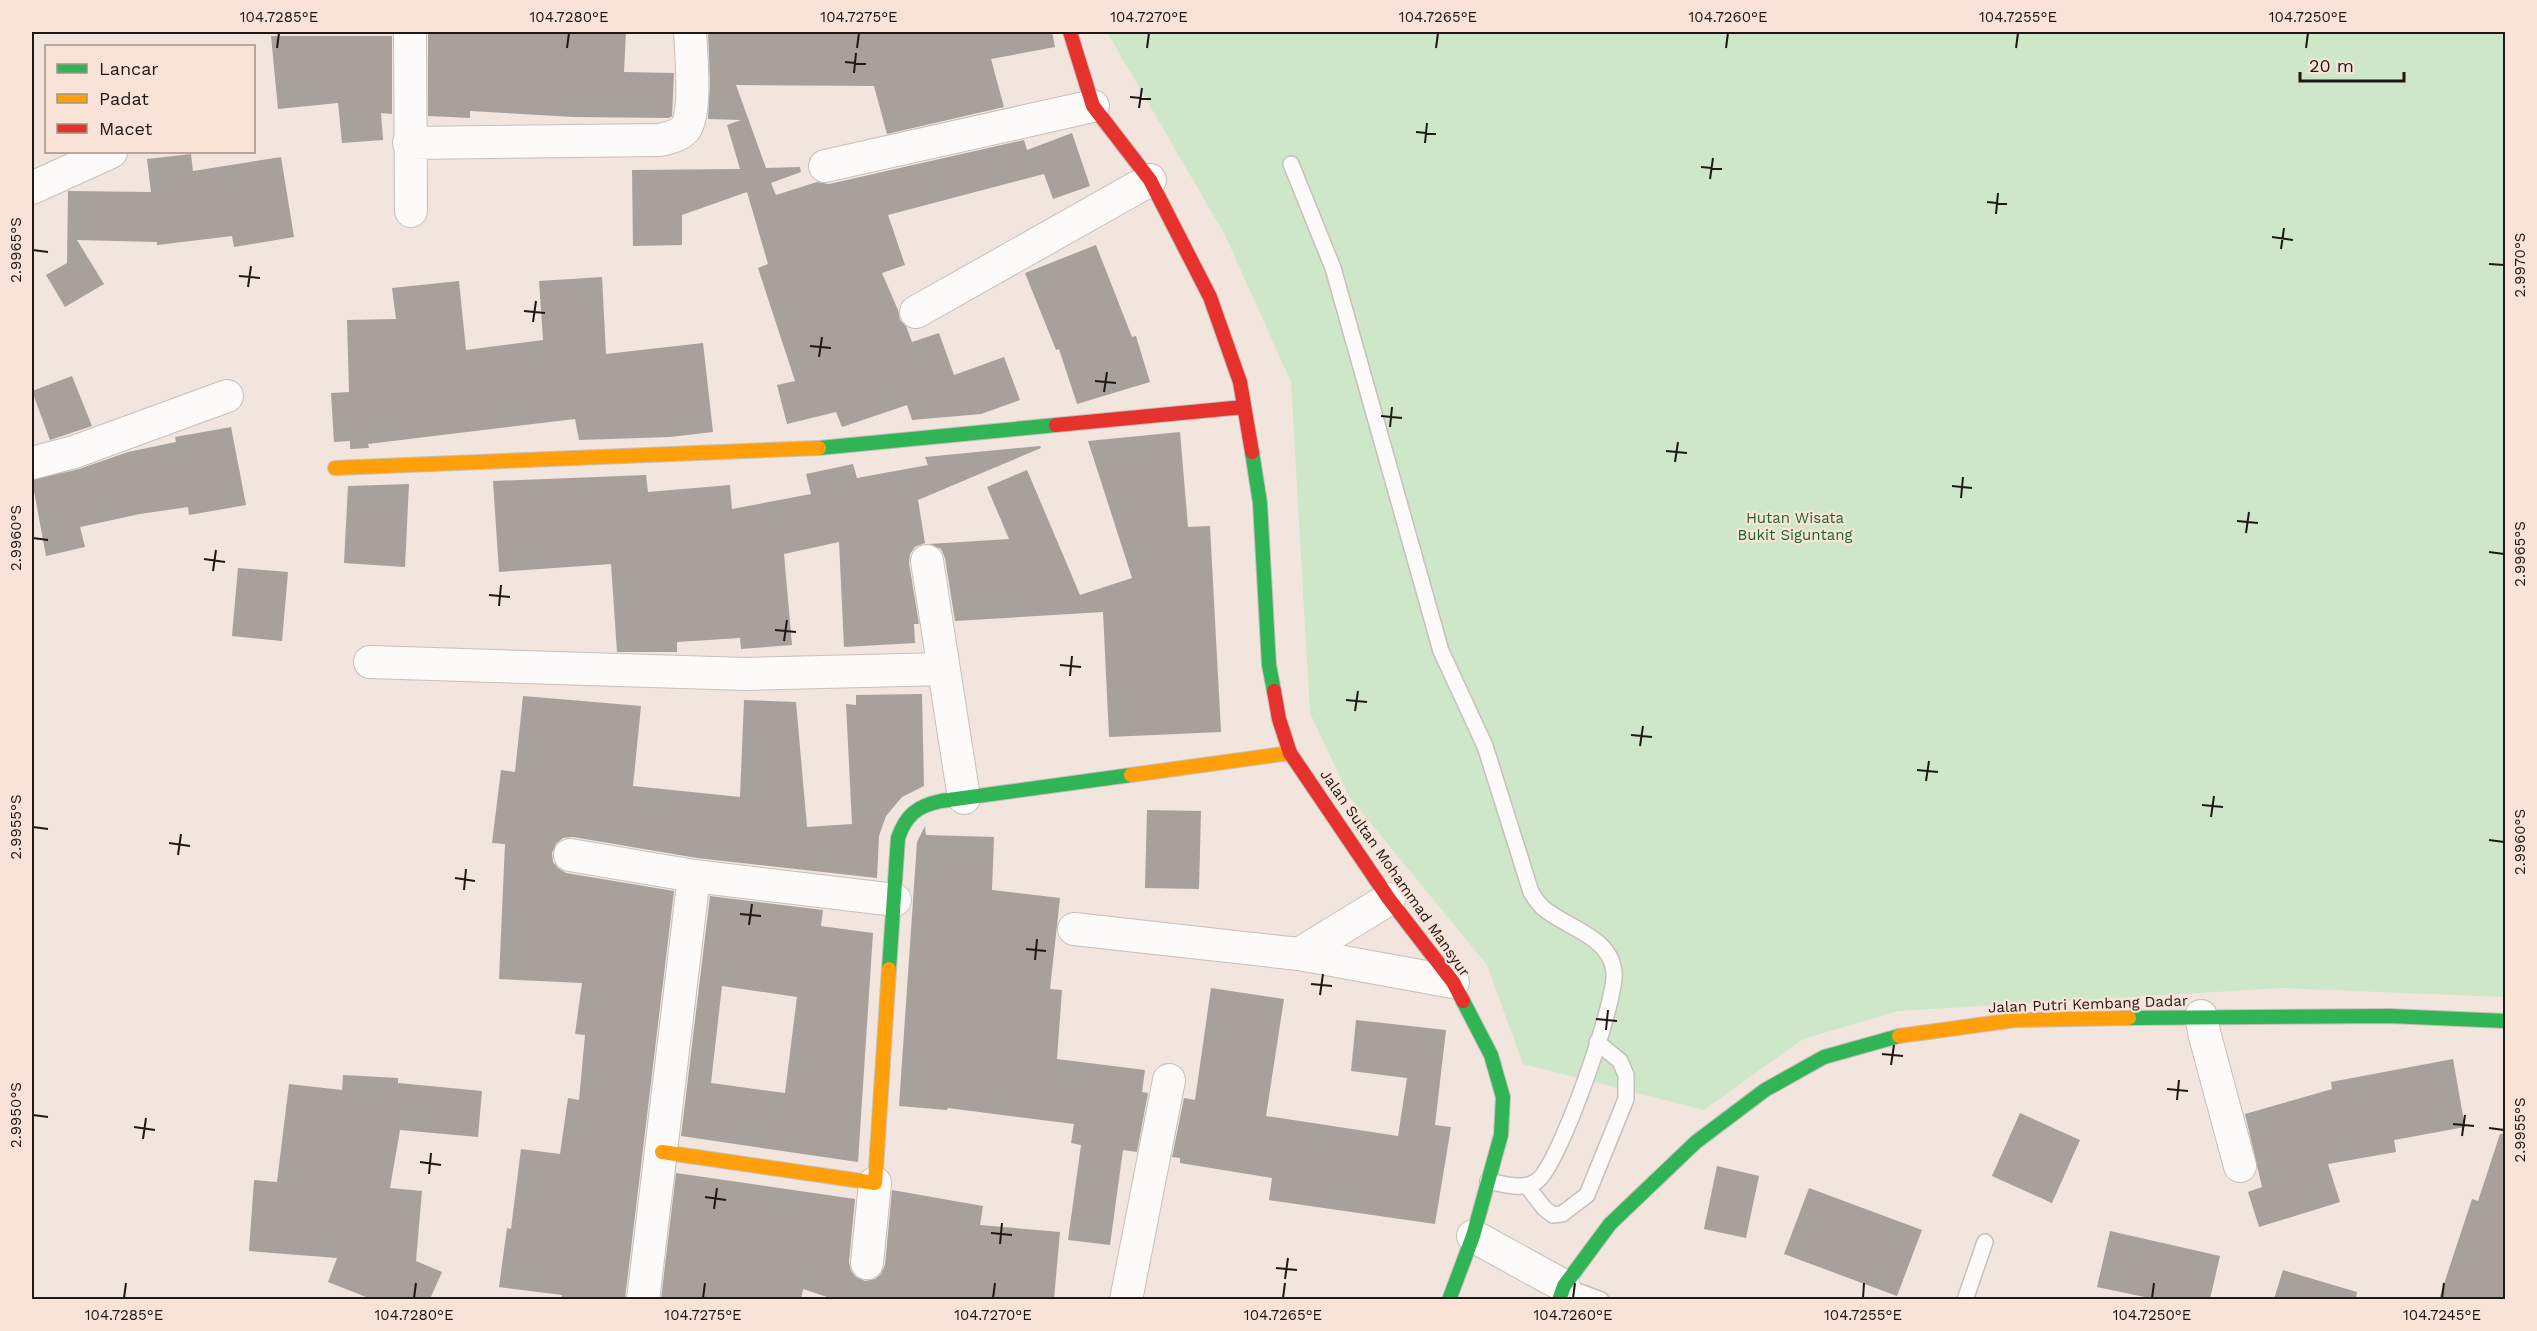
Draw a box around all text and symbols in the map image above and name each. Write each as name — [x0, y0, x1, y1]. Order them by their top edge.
text: 104.7285°E — [240, 8, 318, 26]
text: 104.7280°E — [529, 8, 609, 26]
text: 104.7275°E — [820, 8, 898, 26]
text: 104.7270°E — [1110, 8, 1188, 26]
text: 104.7265°E — [1399, 8, 1477, 26]
text: 104.7260°E — [1689, 8, 1767, 26]
text: 104.7255°E — [1979, 8, 2057, 26]
text: 104.7250°E — [2269, 8, 2347, 26]
legend — [45, 45, 255, 153]
scale bar — [2300, 45, 2404, 83]
text: 20 m — [2309, 55, 2354, 76]
text: Lancar — [99, 58, 159, 79]
text: Padat — [99, 88, 149, 109]
text: Macet — [99, 118, 153, 139]
text: 2.9965°S — [7, 217, 25, 283]
text: 2.9970°S — [2511, 233, 2529, 297]
text: 2.9960°S — [7, 505, 25, 571]
park label: Hutan Wisata Bukit Siguntang — [1738, 509, 1852, 544]
text: 2.9965°S — [2511, 521, 2529, 587]
street label: Jalan Sultan Mohammad Mansyur — [1316, 766, 1474, 980]
text: 2.9955°S — [7, 794, 25, 860]
text: 2.9960°S — [2511, 809, 2529, 875]
street label: Jalan Putri Kembang Dadar — [1988, 992, 2188, 1016]
text: 2.9950°S — [7, 1082, 25, 1148]
text: 2.9955°S — [2511, 1097, 2529, 1163]
text: 104.7285°E — [85, 1306, 163, 1324]
text: 104.7280°E — [374, 1306, 454, 1324]
text: 104.7275°E — [664, 1306, 742, 1324]
text: 104.7270°E — [954, 1306, 1032, 1324]
text: 104.7265°E — [1244, 1306, 1322, 1324]
text: 104.7260°E — [1534, 1306, 1612, 1324]
text: 104.7255°E — [1824, 1306, 1902, 1324]
text: 104.7250°E — [2113, 1306, 2191, 1324]
text: 104.7245°E — [2403, 1306, 2481, 1324]

